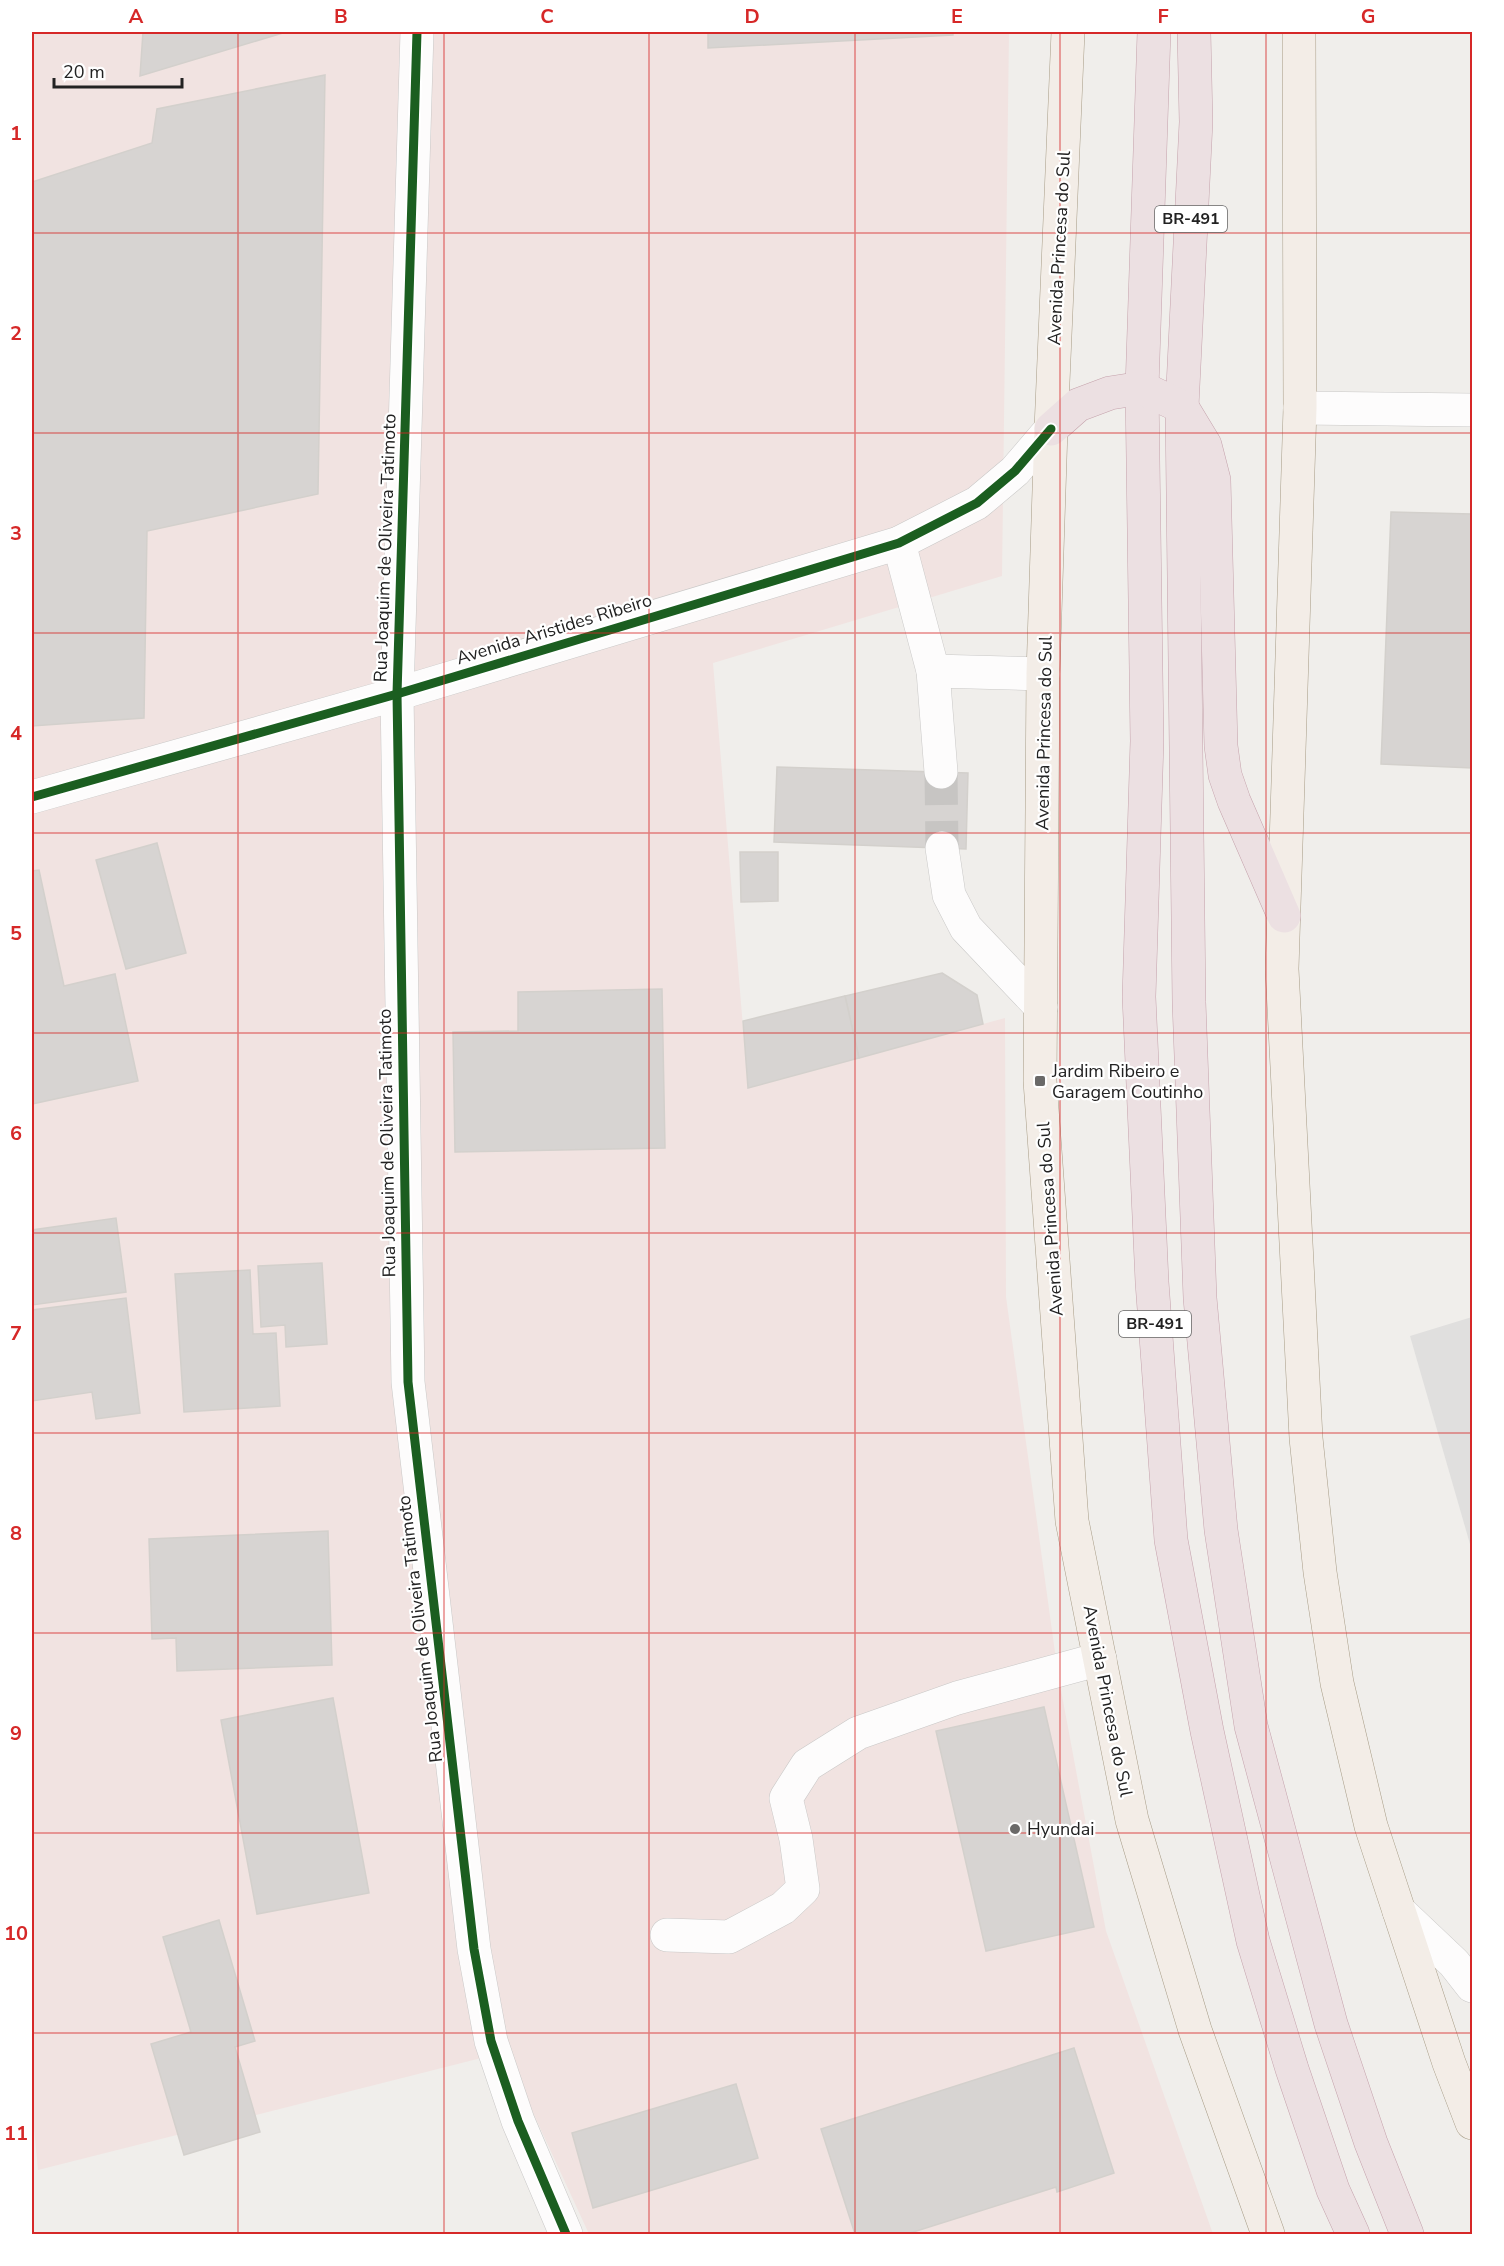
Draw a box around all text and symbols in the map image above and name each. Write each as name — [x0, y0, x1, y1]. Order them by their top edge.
text: A — [129, 3, 144, 30]
text: B — [334, 3, 348, 30]
text: C — [540, 3, 554, 30]
text: D — [744, 3, 760, 30]
text: E — [951, 3, 963, 30]
text: F — [1157, 3, 1169, 30]
text: G — [1361, 3, 1375, 30]
scale bar — [54, 51, 182, 89]
text: 20 m — [63, 60, 105, 84]
text: 1 — [10, 120, 22, 147]
street label: Avenida Princesa do Sul — [1042, 150, 1076, 346]
road number: BR-491 — [1155, 206, 1227, 232]
text: 2 — [10, 320, 22, 347]
street label: Rua Joaquim de Oliveira Tatimoto — [368, 413, 402, 683]
text: 3 — [10, 520, 22, 547]
street label: Avenida Aristides Ribeiro — [453, 588, 655, 670]
street label: Avenida Princesa do Sul — [1030, 635, 1058, 831]
text: 4 — [10, 720, 22, 747]
text: 5 — [10, 920, 22, 947]
street label: Rua Joaquim de Oliveira Tatimoto — [373, 1008, 401, 1278]
place label: Jardim Ribeiro e Garagem Coutinho — [1051, 1059, 1203, 1104]
marker: Jardim Ribeiro e Garagem Coutinho — [1033, 1074, 1047, 1088]
text: 6 — [10, 1120, 22, 1147]
street label: Avenida Princesa do Sul — [1031, 1120, 1069, 1317]
road number: BR-491 — [1119, 1311, 1191, 1337]
text: 7 — [10, 1320, 22, 1347]
street label: Rua Joaquim de Oliveira Tatimoto — [392, 1494, 448, 1764]
text: 8 — [10, 1520, 22, 1547]
street label: Avenida Princesa do Sul — [1078, 1603, 1138, 1799]
text: 9 — [10, 1720, 22, 1747]
place label: Hyundai — [1027, 1817, 1094, 1841]
marker: Hyundai — [1008, 1822, 1022, 1836]
text: 10 — [4, 1920, 28, 1947]
text: 11 — [4, 2120, 28, 2147]

